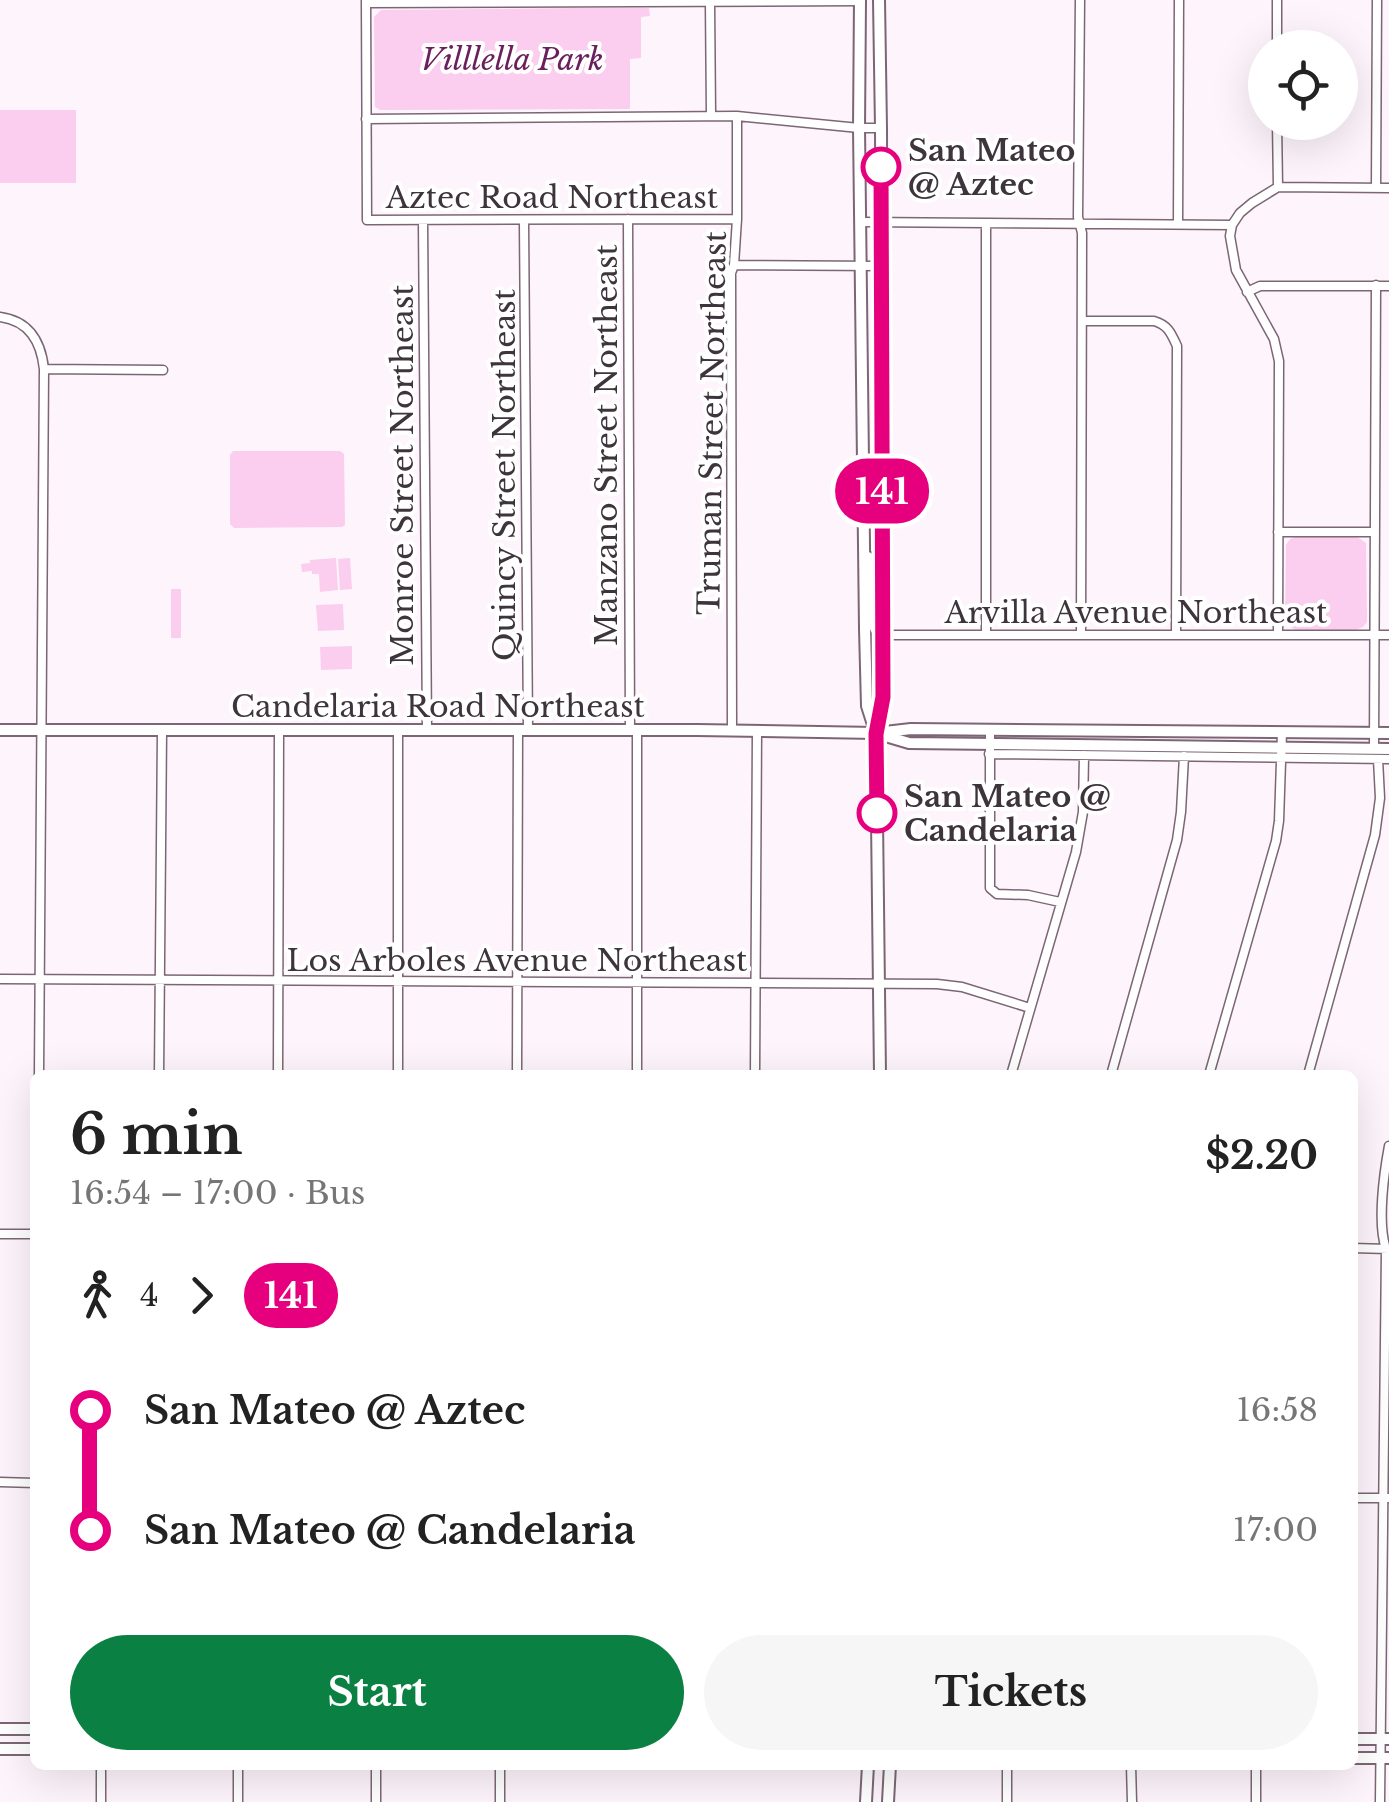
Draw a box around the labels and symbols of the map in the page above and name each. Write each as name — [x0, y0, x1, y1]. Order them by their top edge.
park label: Villlella Park — [420, 41, 604, 78]
place label: San Mateo @ Aztec — [908, 132, 1075, 203]
marker: San Mateo @ Aztec — [862, 148, 900, 186]
street label: Aztec Road Northeast — [385, 179, 719, 216]
street label: Truman Street Northeast — [690, 230, 734, 615]
street label: Manzano Street Northeast — [588, 243, 625, 646]
street label: Monroe Street Northeast — [384, 284, 421, 666]
street label: Quincy Street Northeast — [486, 288, 523, 661]
line badge: 141 — [824, 458, 940, 524]
street label: Arvilla Avenue Northeast — [944, 594, 1328, 631]
street label: Candelaria Road Northeast — [231, 688, 646, 725]
place label: San Mateo @ Candelaria — [904, 778, 1111, 849]
marker: San Mateo @ Candelaria — [858, 794, 896, 832]
street label: Los Arboles Avenue Northeast — [287, 942, 748, 979]

